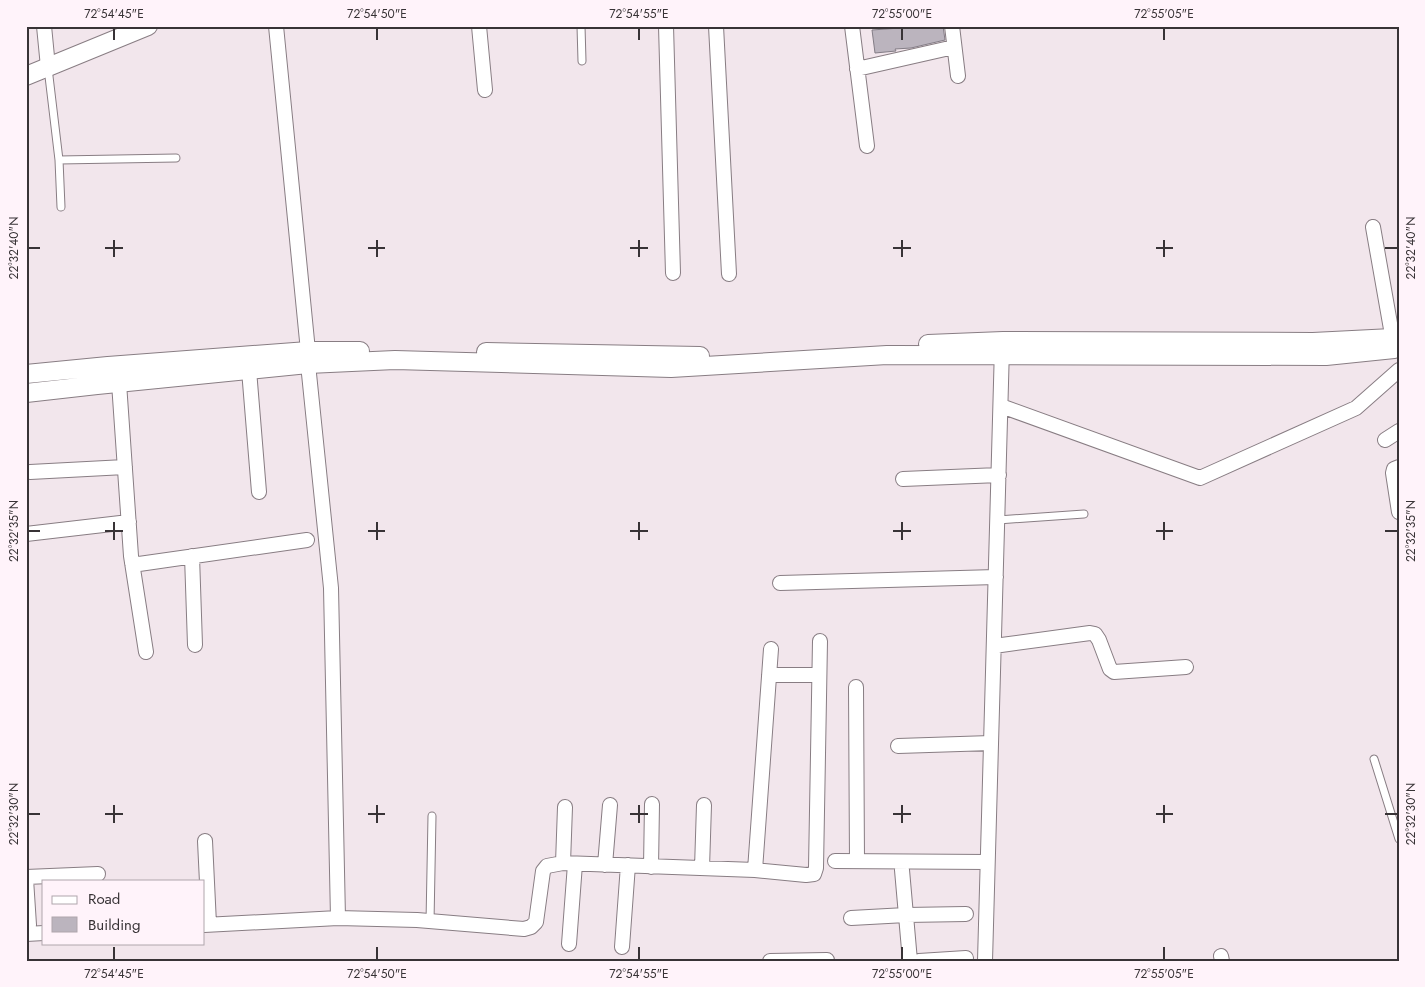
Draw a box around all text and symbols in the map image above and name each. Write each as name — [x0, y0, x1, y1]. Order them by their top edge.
text: 72°54'45"E — [84, 5, 144, 23]
text: 72°54'50"E — [347, 5, 407, 23]
text: 72°54'55"E — [609, 5, 669, 23]
text: 72°55'00"E — [872, 5, 932, 23]
text: 72°55'05"E — [1134, 5, 1194, 23]
text: 22°32'40"N — [5, 217, 23, 279]
text: 22°32'40"N — [1402, 217, 1420, 279]
text: 22°32'35"N — [5, 500, 23, 562]
text: 22°32'35"N — [1402, 500, 1420, 562]
text: 22°32'30"N — [5, 783, 23, 845]
text: 22°32'30"N — [1402, 783, 1420, 845]
legend — [42, 880, 205, 944]
text: Road — [88, 888, 120, 910]
text: Building — [88, 914, 140, 936]
text: 72°54'45"E — [84, 965, 144, 983]
text: 72°54'50"E — [347, 965, 407, 983]
text: 72°54'55"E — [609, 965, 669, 983]
text: 72°55'00"E — [872, 965, 932, 983]
text: 72°55'05"E — [1134, 965, 1194, 983]

